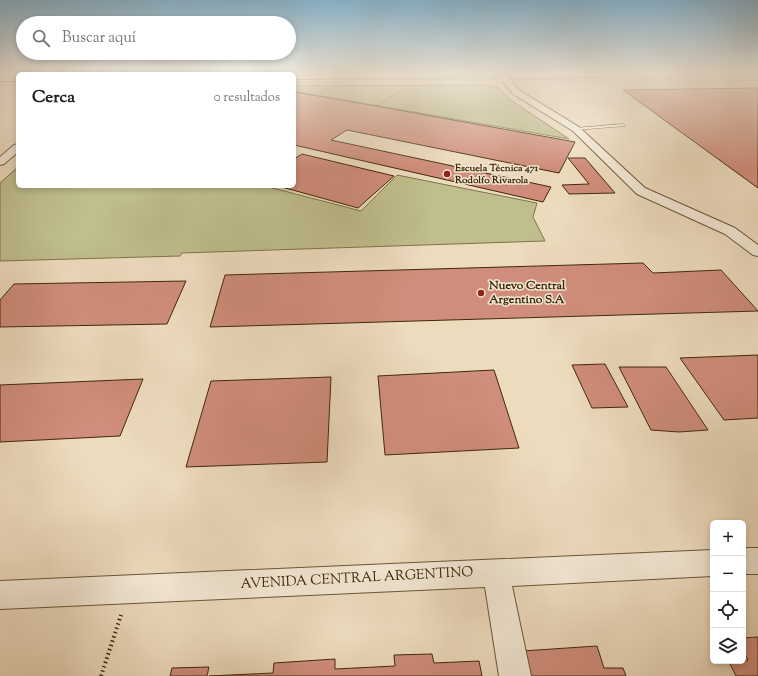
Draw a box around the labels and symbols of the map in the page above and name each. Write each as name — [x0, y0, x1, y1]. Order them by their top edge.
place label: Escuela Técnica 471 Rodolfo Rivarola — [454, 161, 539, 188]
marker: Escuela Técnica 471 Rodolfo Rivarola — [442, 169, 452, 179]
place label: Nuevo Central Argentino S.A — [488, 277, 566, 309]
marker: Nuevo Central Argentino S.A — [476, 288, 486, 298]
street label: AVENIDA CENTRAL ARGENTINO — [240, 563, 474, 595]

